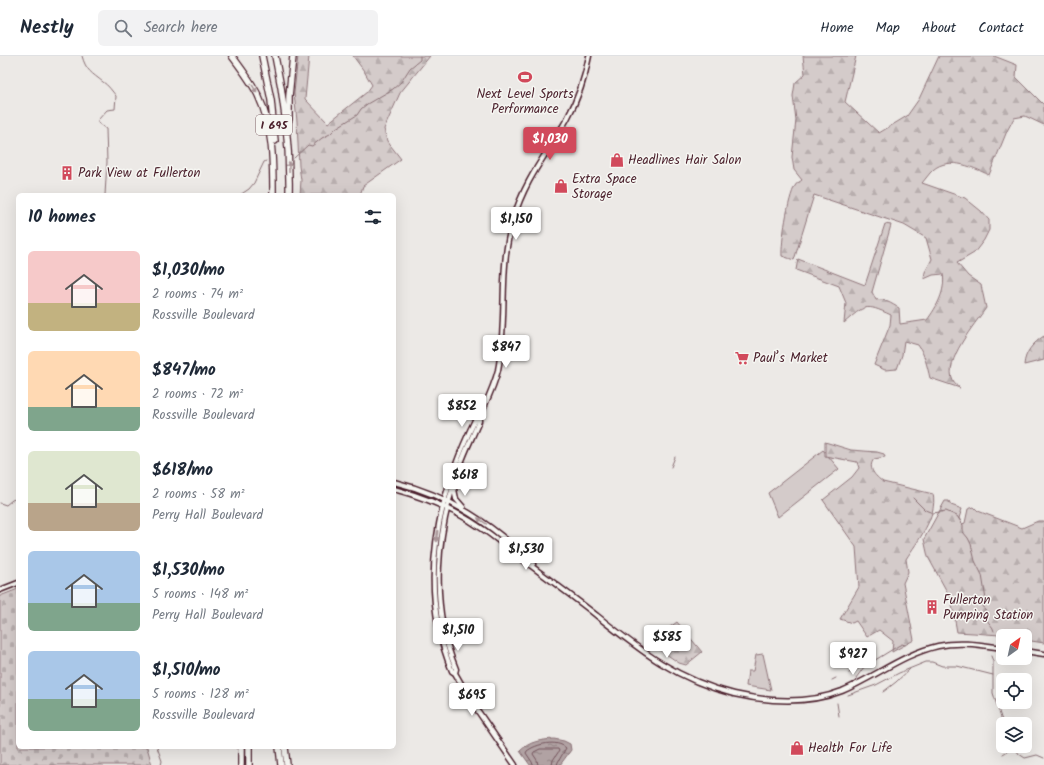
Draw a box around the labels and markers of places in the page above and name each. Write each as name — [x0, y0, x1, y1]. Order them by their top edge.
sports icon: Next Level Sports Performance — [517, 69, 533, 85]
place label: Next Level Sports Performance — [476, 84, 574, 120]
pin: $1,030 — [517, 127, 583, 161]
place label: Headlines Hair Salon — [628, 150, 741, 171]
shop icon: Headlines Hair Salon — [609, 152, 625, 168]
place label: Park View at Fullerton — [78, 163, 200, 184]
building icon: Park View at Fullerton — [59, 165, 75, 181]
place label: Extra Space Storage — [572, 169, 637, 205]
shop icon: Extra Space Storage — [553, 178, 569, 194]
pin: $1,150 — [483, 207, 549, 241]
pin: $847 — [482, 335, 530, 369]
place label: Paul’s Market — [753, 348, 829, 369]
supermarket icon: Paul’s Market — [734, 350, 750, 366]
pin: $852 — [438, 394, 486, 428]
pin: $618 — [441, 463, 489, 497]
pin: $1,530 — [493, 537, 559, 571]
place label: Fullerton Pumping Station — [943, 590, 1033, 626]
building icon: Fullerton Pumping Station — [924, 599, 940, 615]
pin: $1,510 — [425, 618, 491, 652]
pin: $585 — [643, 625, 691, 659]
pin: $927 — [829, 642, 877, 676]
pin: $695 — [448, 683, 496, 717]
place label: Health For Life — [808, 738, 892, 759]
shop icon: Health For Life — [789, 740, 805, 756]

